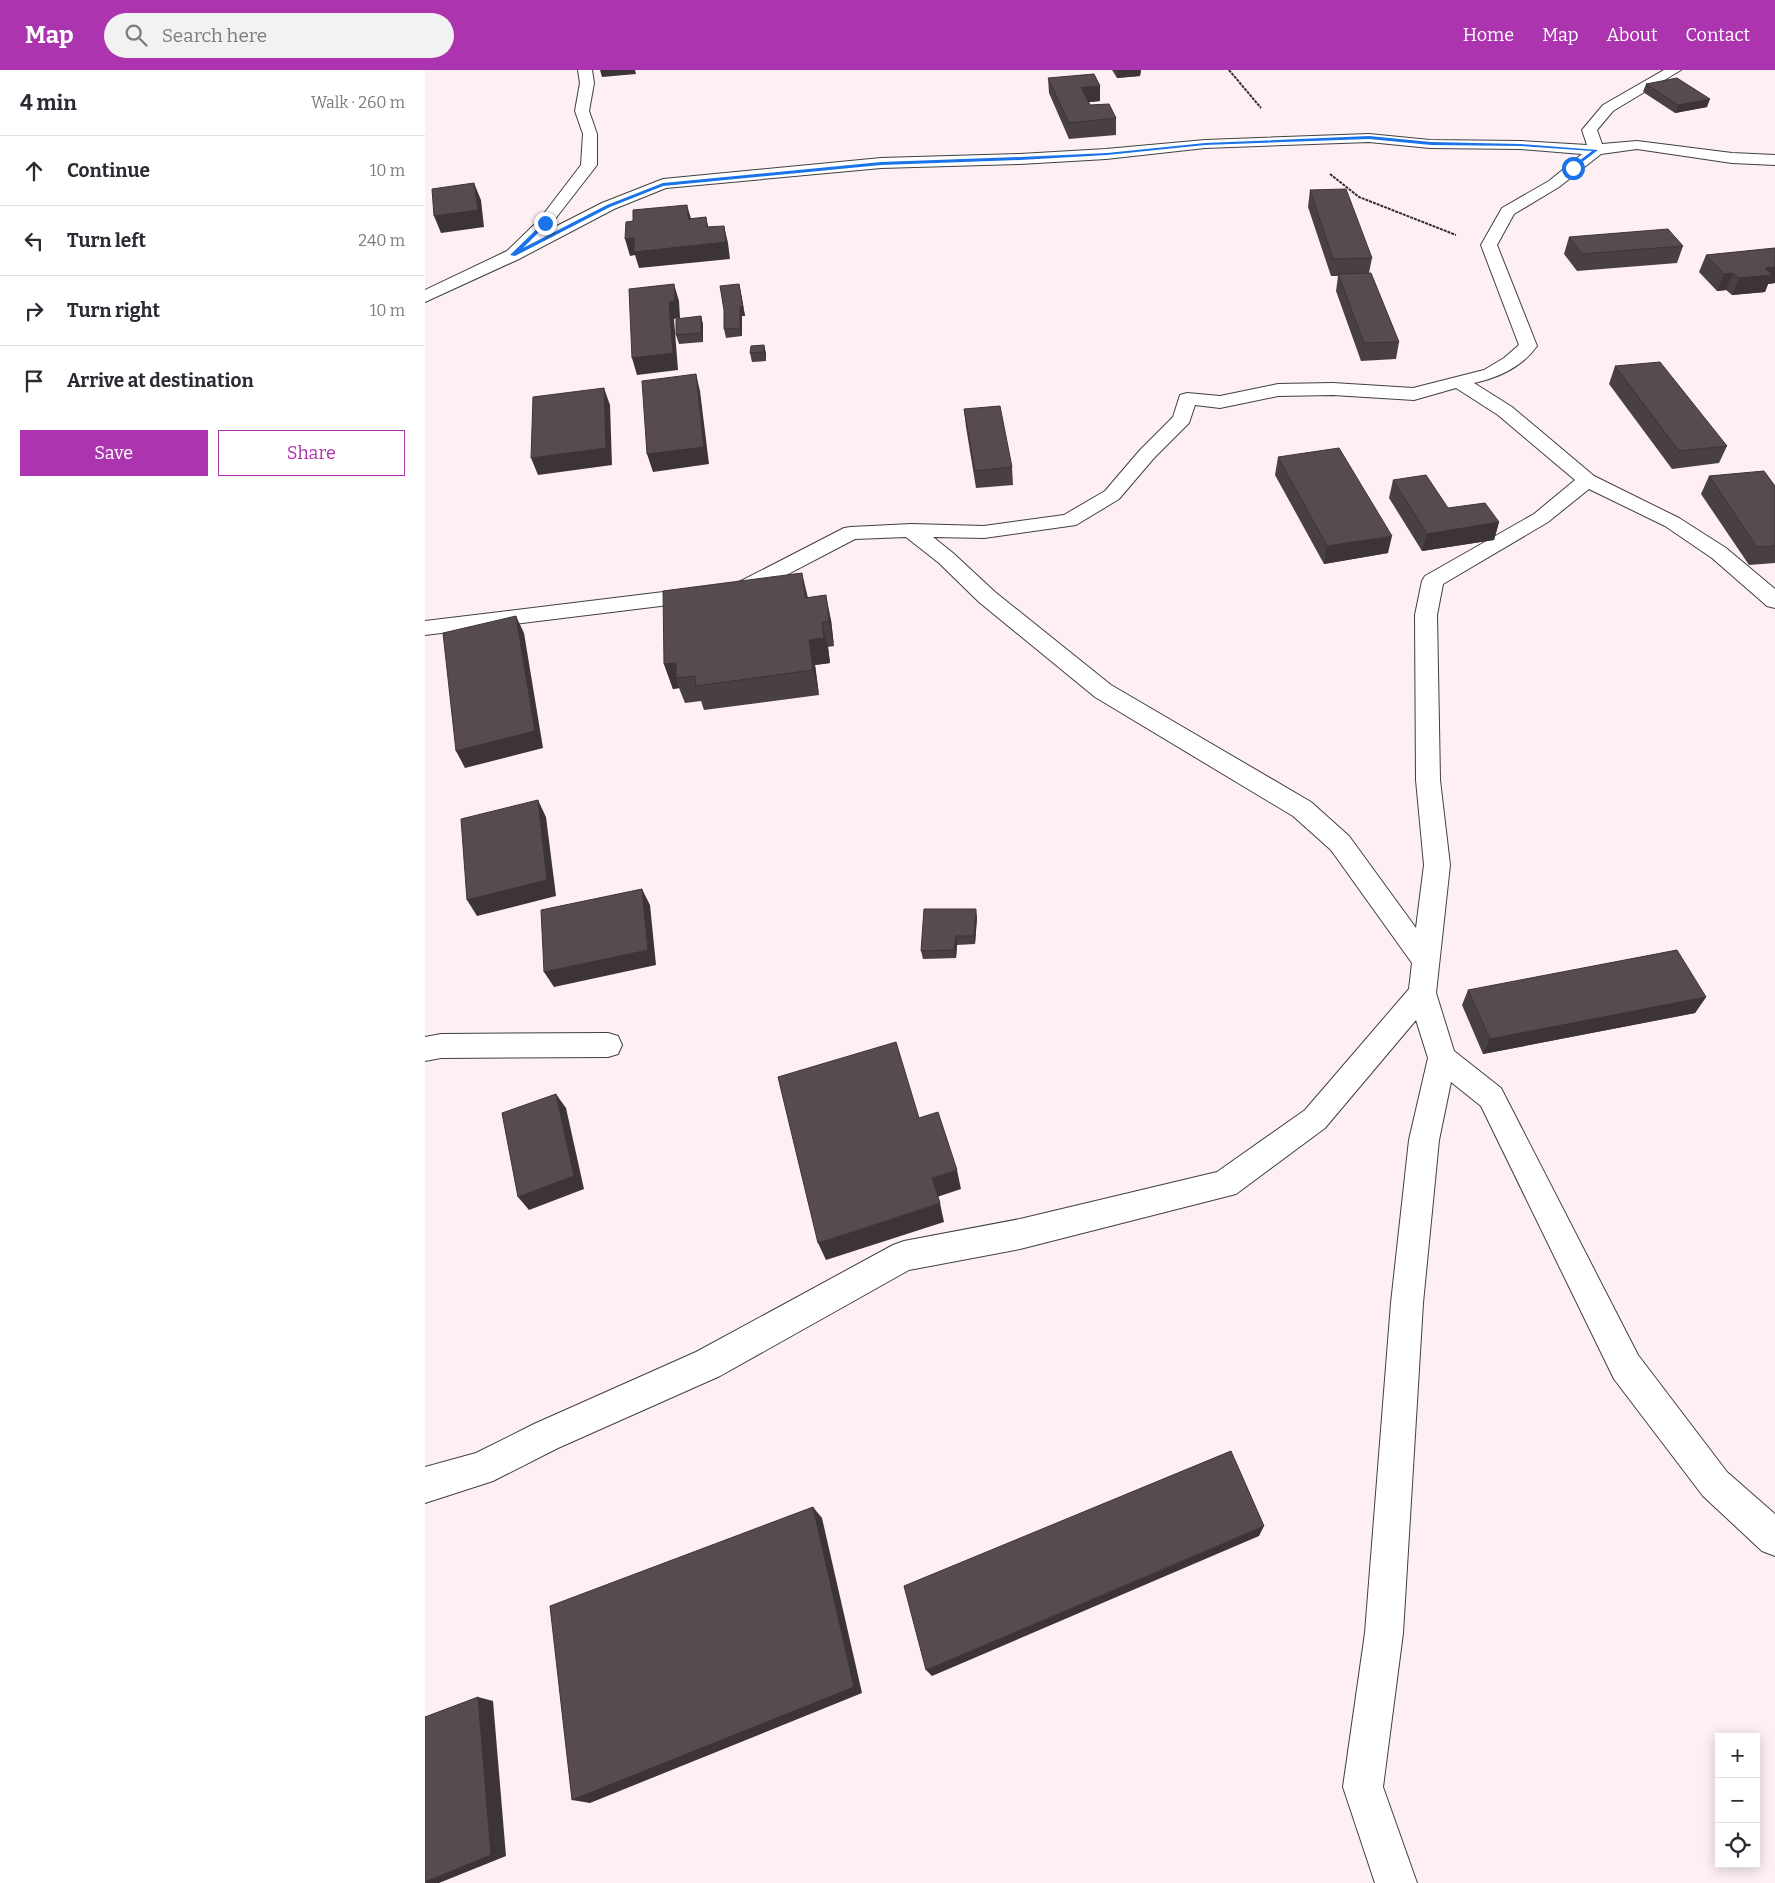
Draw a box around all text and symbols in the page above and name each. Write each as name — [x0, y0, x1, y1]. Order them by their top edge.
search box — [104, 13, 454, 58]
text: Map — [25, 21, 74, 49]
icon: search — [122, 21, 150, 49]
text: Search here — [162, 24, 267, 47]
text: Home — [1463, 24, 1514, 46]
text: Map — [1542, 24, 1578, 46]
text: About — [1606, 24, 1657, 46]
text: Contact — [1685, 24, 1750, 46]
text: 4 min — [20, 90, 77, 116]
text: Walk · 260 m — [311, 93, 405, 112]
icon: ahead — [20, 157, 48, 185]
route start — [1562, 157, 1585, 180]
text: Continue — [67, 159, 150, 182]
text: 10 m — [370, 161, 405, 180]
route end — [534, 212, 557, 235]
icon: left — [20, 227, 48, 255]
text: Turn left — [67, 229, 146, 252]
text: 240 m — [358, 231, 405, 250]
icon: right — [20, 297, 48, 325]
text: Turn right — [67, 299, 160, 322]
text: 10 m — [370, 301, 405, 320]
icon: arrive — [20, 367, 48, 395]
text: Arrive at destination — [67, 369, 254, 392]
button: Save — [20, 430, 208, 476]
button: Share — [218, 430, 405, 476]
map controls — [1715, 1733, 1760, 1868]
button: + — [1715, 1733, 1760, 1778]
button: − — [1715, 1778, 1760, 1823]
button: locate — [1715, 1823, 1760, 1868]

